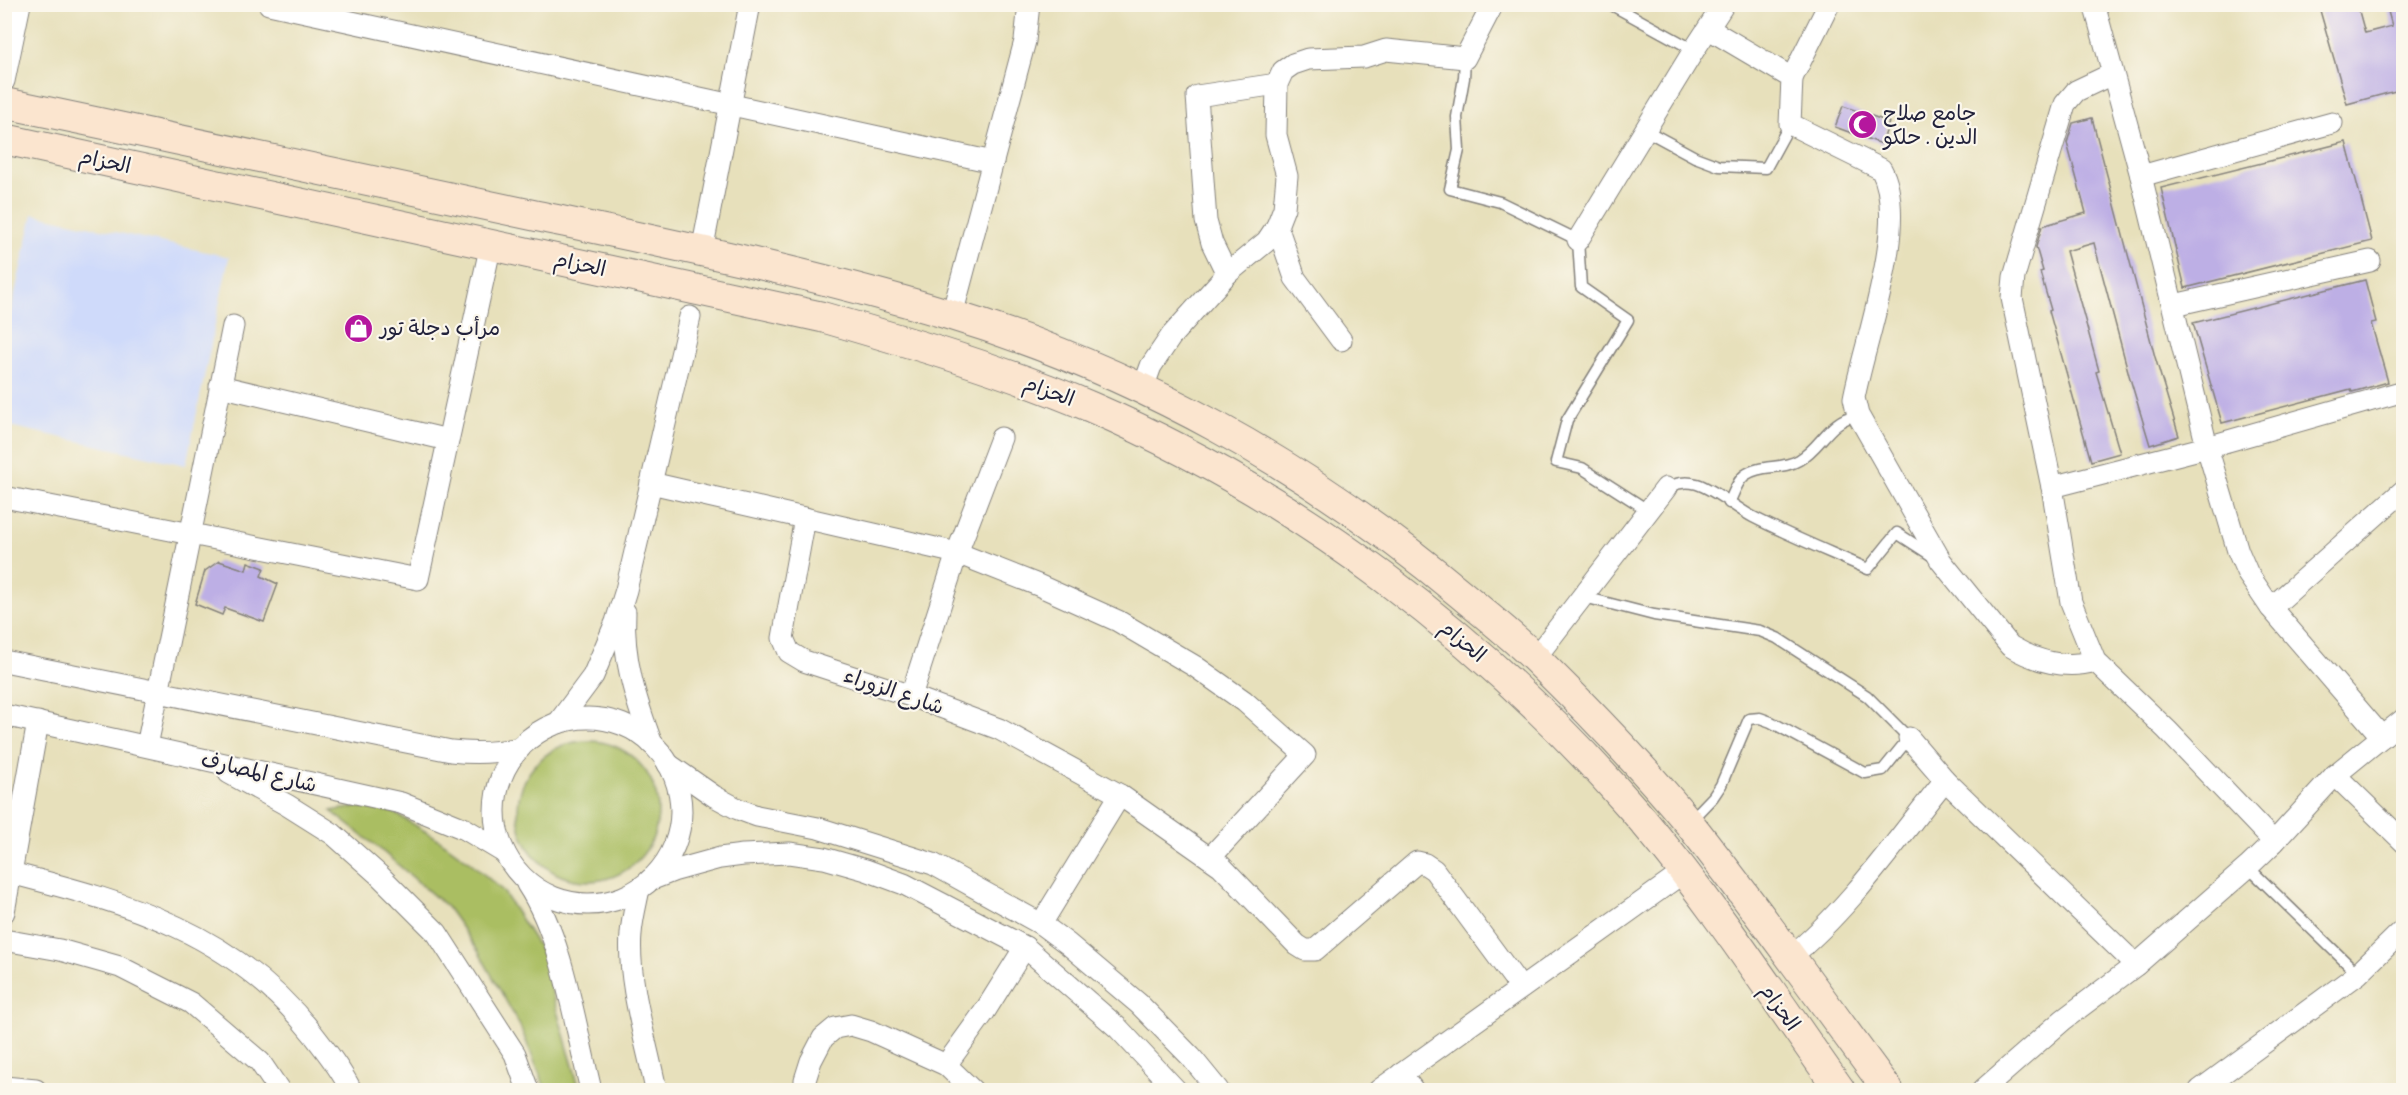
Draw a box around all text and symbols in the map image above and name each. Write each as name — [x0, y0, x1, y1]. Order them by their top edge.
place label: جامع صلاح الدين . حلكو — [1882, 98, 1977, 151]
mosque icon: جامع صلاح الدين . حلكو — [1846, 109, 1878, 141]
street label: الحزام — [76, 141, 134, 182]
street label: الحزام — [551, 244, 609, 285]
shop icon: مرأب دجلة تور — [343, 312, 375, 344]
place label: مرأب دجلة تور — [378, 313, 500, 342]
street label: الحزام — [1019, 368, 1079, 415]
street label: الحزام — [1433, 613, 1493, 670]
street label: شارع الزوراء — [840, 660, 948, 722]
street label: شارع المصارف — [198, 744, 320, 800]
street label: الحزام — [1752, 977, 1808, 1038]

